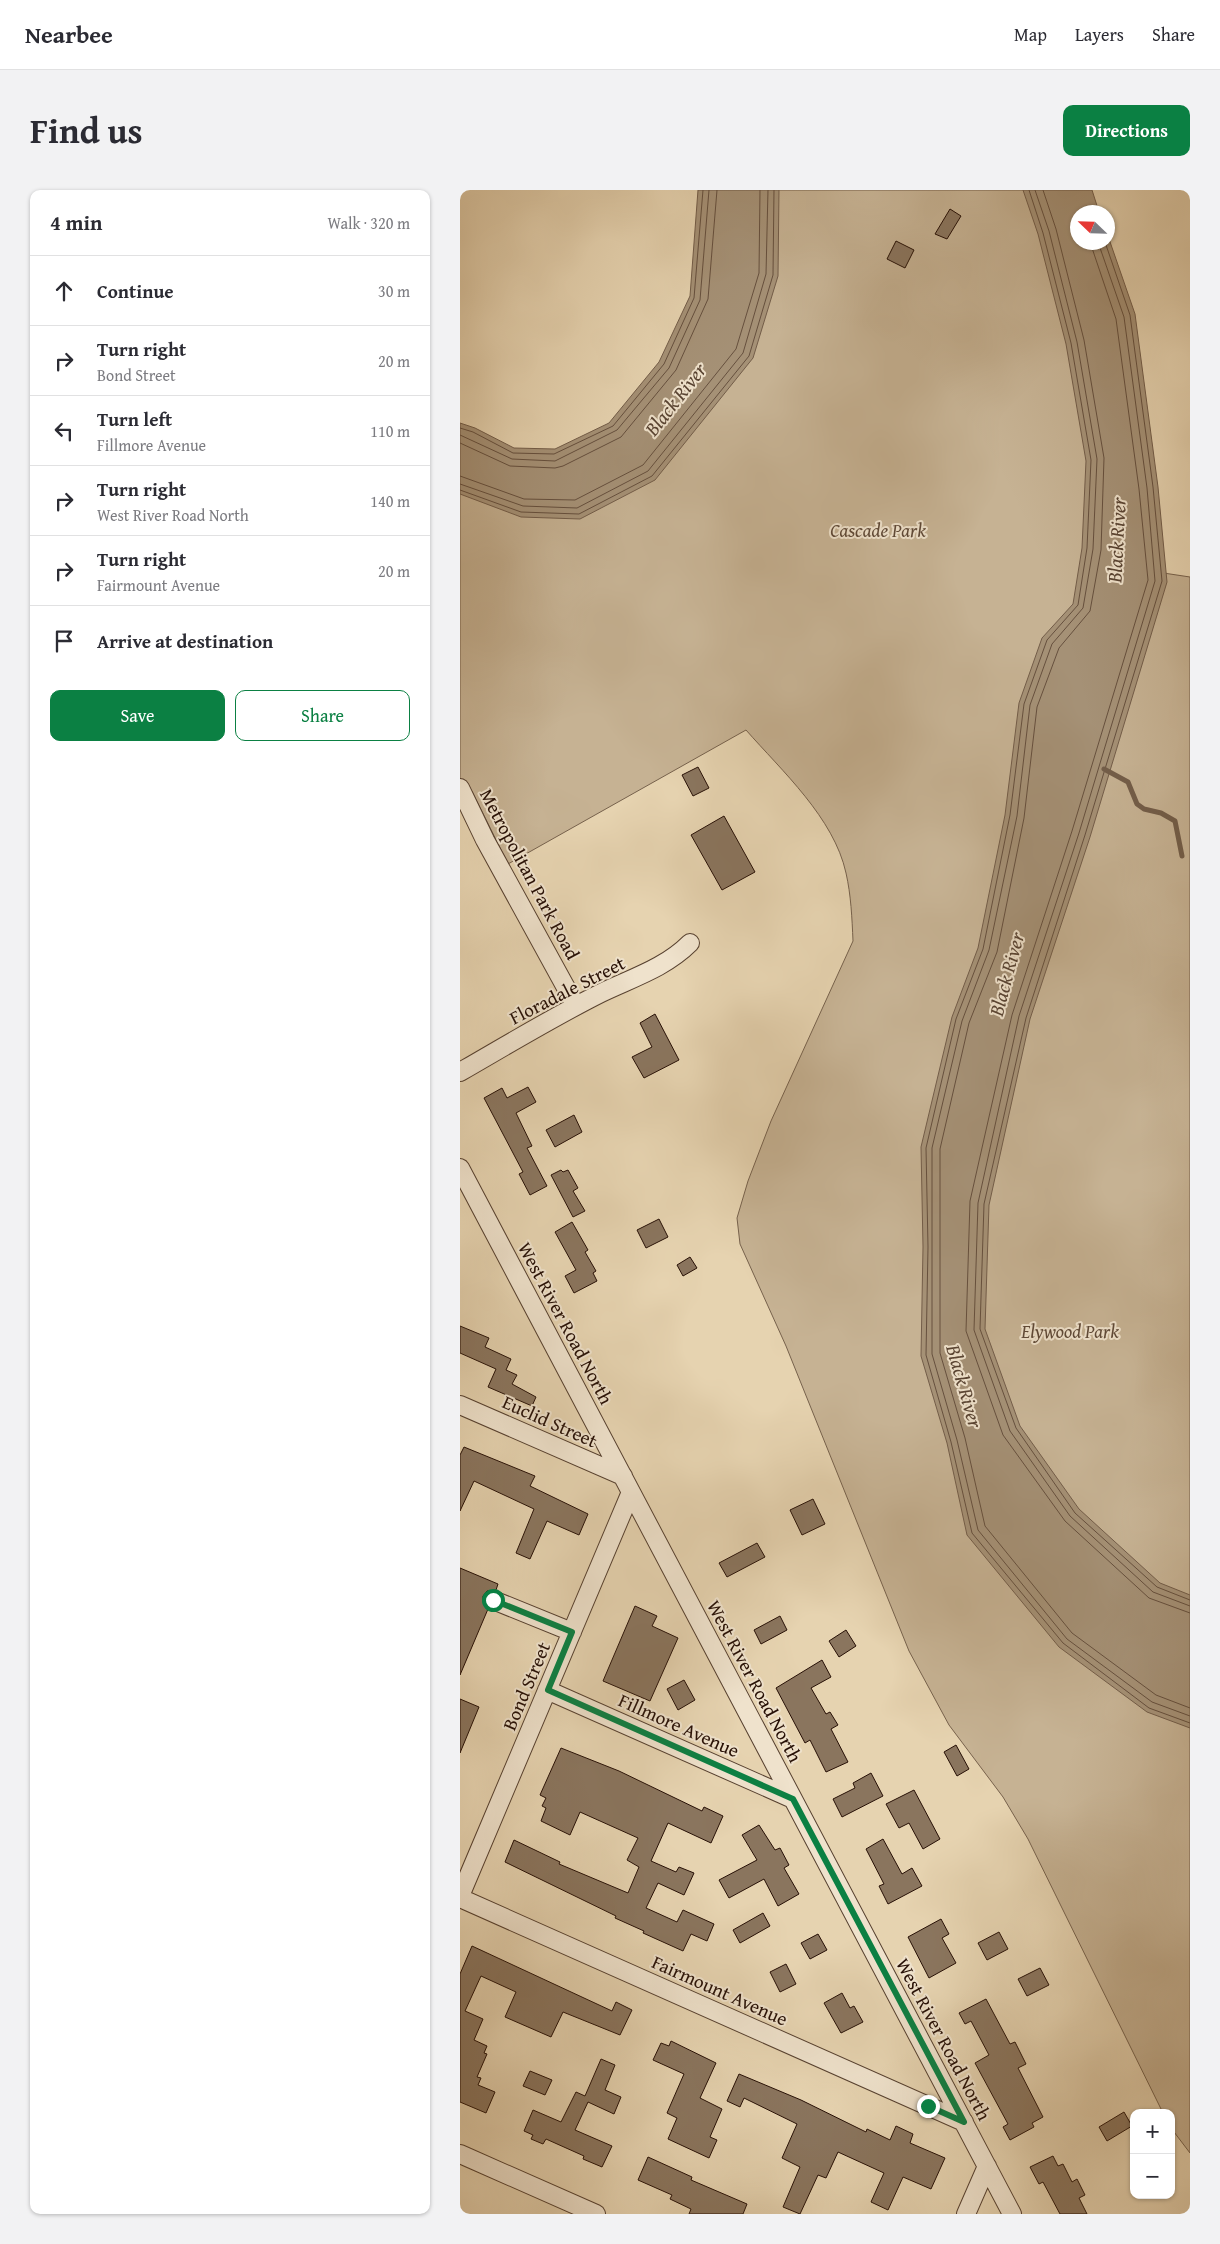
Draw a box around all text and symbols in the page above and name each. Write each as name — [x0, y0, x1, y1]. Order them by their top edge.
text: Nearbee — [25, 17, 113, 52]
text: Map — [1014, 21, 1047, 48]
text: Layers — [1075, 21, 1124, 48]
text: Share — [1152, 21, 1195, 48]
text: Find us — [30, 105, 143, 156]
button: Directions — [1063, 105, 1190, 156]
north arrow — [1070, 205, 1115, 250]
text: 4 min — [50, 207, 102, 238]
text: Walk · 320 m — [327, 211, 410, 235]
icon: ahead — [50, 277, 78, 305]
text: Continue — [97, 277, 174, 305]
text: 30 m — [378, 279, 410, 303]
text: Turn right — [97, 335, 186, 363]
icon: right — [50, 347, 78, 375]
text: 20 m — [378, 349, 410, 373]
water label: Black River — [637, 356, 713, 442]
text: Bond Street — [97, 363, 176, 387]
text: Turn left — [97, 405, 172, 433]
icon: left — [50, 417, 78, 445]
text: 110 m — [370, 419, 410, 443]
text: Fillmore Avenue — [97, 433, 206, 457]
text: Turn right — [97, 475, 186, 503]
icon: right — [50, 487, 78, 515]
text: 140 m — [370, 489, 410, 513]
water label: Black River — [1099, 496, 1133, 584]
text: West River Road North — [97, 503, 249, 527]
park label: Cascade Park — [830, 516, 926, 544]
text: Turn right — [97, 545, 186, 573]
icon: right — [50, 557, 78, 585]
text: 20 m — [378, 559, 410, 583]
text: Fairmount Avenue — [97, 573, 220, 597]
icon: arrive — [50, 627, 78, 655]
text: Arrive at destination — [97, 627, 273, 655]
button: Save — [50, 690, 225, 741]
button: Share — [235, 690, 410, 741]
street label: Metropolitan Park Road — [473, 783, 587, 965]
water label: Black River — [981, 928, 1031, 1020]
street label: Floradale Street — [504, 949, 630, 1031]
street label: West River Road North — [511, 1237, 621, 1409]
park label: Elywood Park — [1020, 1317, 1119, 1345]
water label: Black River — [939, 1340, 991, 1432]
street label: Euclid Street — [498, 1388, 602, 1454]
route start — [482, 1589, 505, 1612]
street label: West River Road North — [700, 1595, 810, 1767]
street label: Bond Street — [495, 1637, 557, 1735]
street label: Fillmore Avenue — [614, 1686, 744, 1764]
street label: Fairmount Avenue — [648, 1947, 793, 2033]
street label: West River Road North — [889, 1953, 999, 2125]
route end — [917, 2095, 940, 2118]
map controls — [1130, 2109, 1175, 2199]
button: + — [1130, 2109, 1175, 2154]
button: − — [1130, 2154, 1175, 2199]

